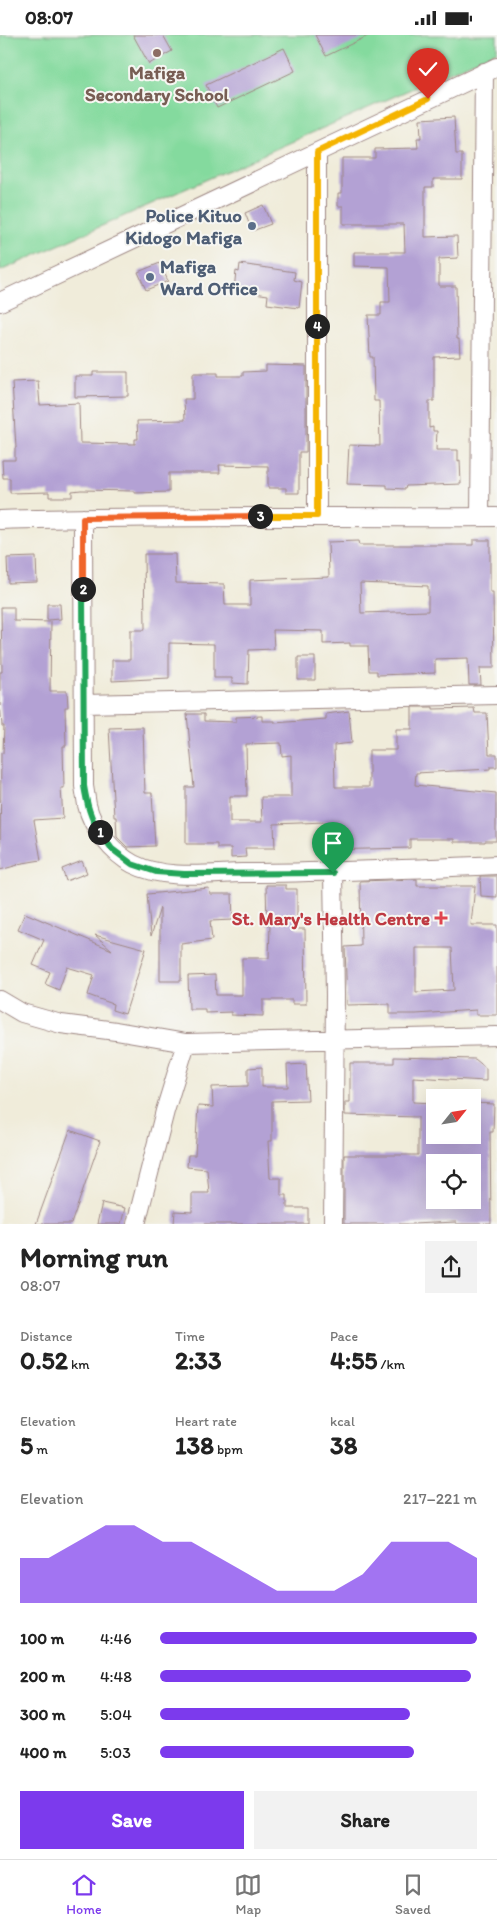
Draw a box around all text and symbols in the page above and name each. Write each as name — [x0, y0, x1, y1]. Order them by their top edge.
text: 08:07 — [25, 6, 73, 29]
marker: Mafiga Secondary School — [151, 47, 163, 59]
pin — [407, 48, 449, 99]
icon: check — [414, 55, 442, 83]
place label: Mafiga Secondary School — [85, 61, 230, 106]
place label: Police Kituo Kidogo Mafiga — [125, 204, 243, 249]
marker: Police Kituo Kidogo Mafiga — [246, 220, 258, 232]
place label: Mafiga Ward Office — [160, 255, 258, 300]
marker: Mafiga Ward Office — [144, 271, 156, 283]
pin: 4 — [304, 313, 330, 339]
text: 4 — [313, 318, 322, 335]
pin: 3 — [248, 503, 272, 529]
text: 3 — [257, 508, 264, 525]
pin: 2 — [70, 577, 96, 601]
text: 2 — [80, 581, 87, 598]
pin: 1 — [88, 819, 112, 845]
pin — [312, 822, 354, 873]
text: 1 — [97, 824, 104, 841]
icon: arrive — [319, 829, 347, 857]
place label: St. Mary's Health Centre — [232, 907, 430, 930]
marker: St. Mary's Health Centre — [434, 911, 448, 925]
north arrow — [426, 1089, 481, 1144]
map controls — [426, 1089, 481, 1209]
button: locate — [426, 1154, 481, 1209]
text: Morning run — [20, 1240, 168, 1274]
button: share — [425, 1241, 477, 1293]
text: 08:07 — [20, 1276, 60, 1295]
text: Distance — [20, 1328, 72, 1345]
text: Time — [175, 1328, 205, 1345]
text: Pace — [330, 1328, 358, 1345]
text: 0.52 — [20, 1345, 68, 1375]
text: 2:33 — [175, 1345, 222, 1375]
text: 4:55 — [330, 1345, 377, 1375]
text: km — [68, 1356, 90, 1373]
text: /km — [377, 1356, 405, 1373]
text: Elevation — [20, 1413, 76, 1430]
text: Heart rate — [175, 1413, 237, 1430]
text: kcal — [330, 1413, 355, 1430]
text: 5 — [20, 1430, 33, 1460]
text: 138 — [175, 1430, 214, 1460]
text: 38 — [330, 1430, 357, 1460]
text: m — [33, 1441, 48, 1458]
text: bpm — [214, 1441, 243, 1458]
text: Elevation — [20, 1489, 84, 1508]
text: 217–221 m — [403, 1489, 477, 1508]
text: 100 m — [20, 1629, 64, 1648]
text: 4:46 — [100, 1629, 132, 1648]
text: 200 m — [20, 1667, 65, 1686]
text: 4:48 — [100, 1667, 132, 1686]
text: 300 m — [20, 1705, 66, 1724]
text: 5:04 — [100, 1705, 132, 1724]
text: 400 m — [20, 1743, 66, 1762]
text: 5:03 — [100, 1743, 131, 1762]
button: Save — [20, 1791, 244, 1849]
button: Share — [254, 1791, 477, 1849]
tab: Home — [66, 1871, 102, 1918]
tab: Map — [234, 1871, 262, 1918]
tab: Saved — [395, 1871, 431, 1918]

